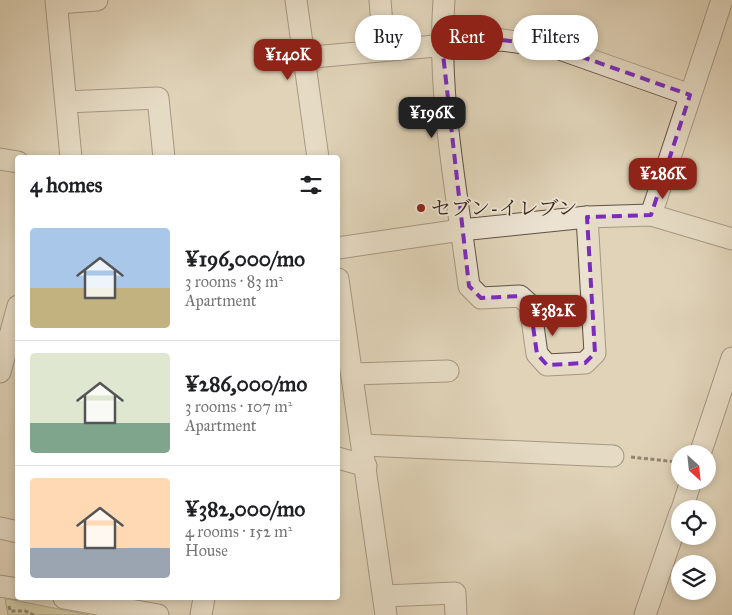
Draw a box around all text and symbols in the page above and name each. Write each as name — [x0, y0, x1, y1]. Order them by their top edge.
chip: Buy — [355, 15, 421, 60]
chip: Rent — [431, 15, 503, 60]
chip: Filters — [513, 15, 598, 60]
pin: ¥140K — [253, 38, 323, 81]
text: ¥140K — [265, 45, 311, 64]
pin: ¥196K — [397, 96, 467, 139]
text: ¥196K — [410, 103, 454, 122]
pin: ¥286K — [628, 158, 698, 200]
text: ¥286K — [640, 164, 686, 183]
icon: filters — [297, 171, 325, 199]
text: 4 homes — [30, 172, 102, 198]
place label: セブン-イレブン — [431, 196, 578, 220]
marker: セブン-イレブン — [415, 202, 427, 214]
text: ¥196,000/mo — [185, 246, 305, 272]
icon: home — [70, 248, 130, 308]
text: 3 rooms · 83 m² — [185, 272, 283, 291]
text: Apartment — [185, 291, 257, 310]
pin: ¥382K — [518, 294, 588, 337]
text: ¥382K — [531, 301, 575, 320]
text: ¥286,000/mo — [185, 371, 307, 397]
icon: home — [70, 373, 130, 433]
text: 3 rooms · 107 m² — [185, 397, 292, 416]
text: Apartment — [185, 416, 257, 435]
north arrow — [671, 445, 716, 490]
map controls — [671, 445, 716, 600]
text: ¥382,000/mo — [185, 496, 305, 522]
icon: home — [70, 498, 130, 558]
button: locate — [671, 500, 716, 545]
text: 4 rooms · 152 m² — [185, 522, 292, 541]
text: House — [185, 541, 228, 560]
button: layers — [671, 555, 716, 600]

